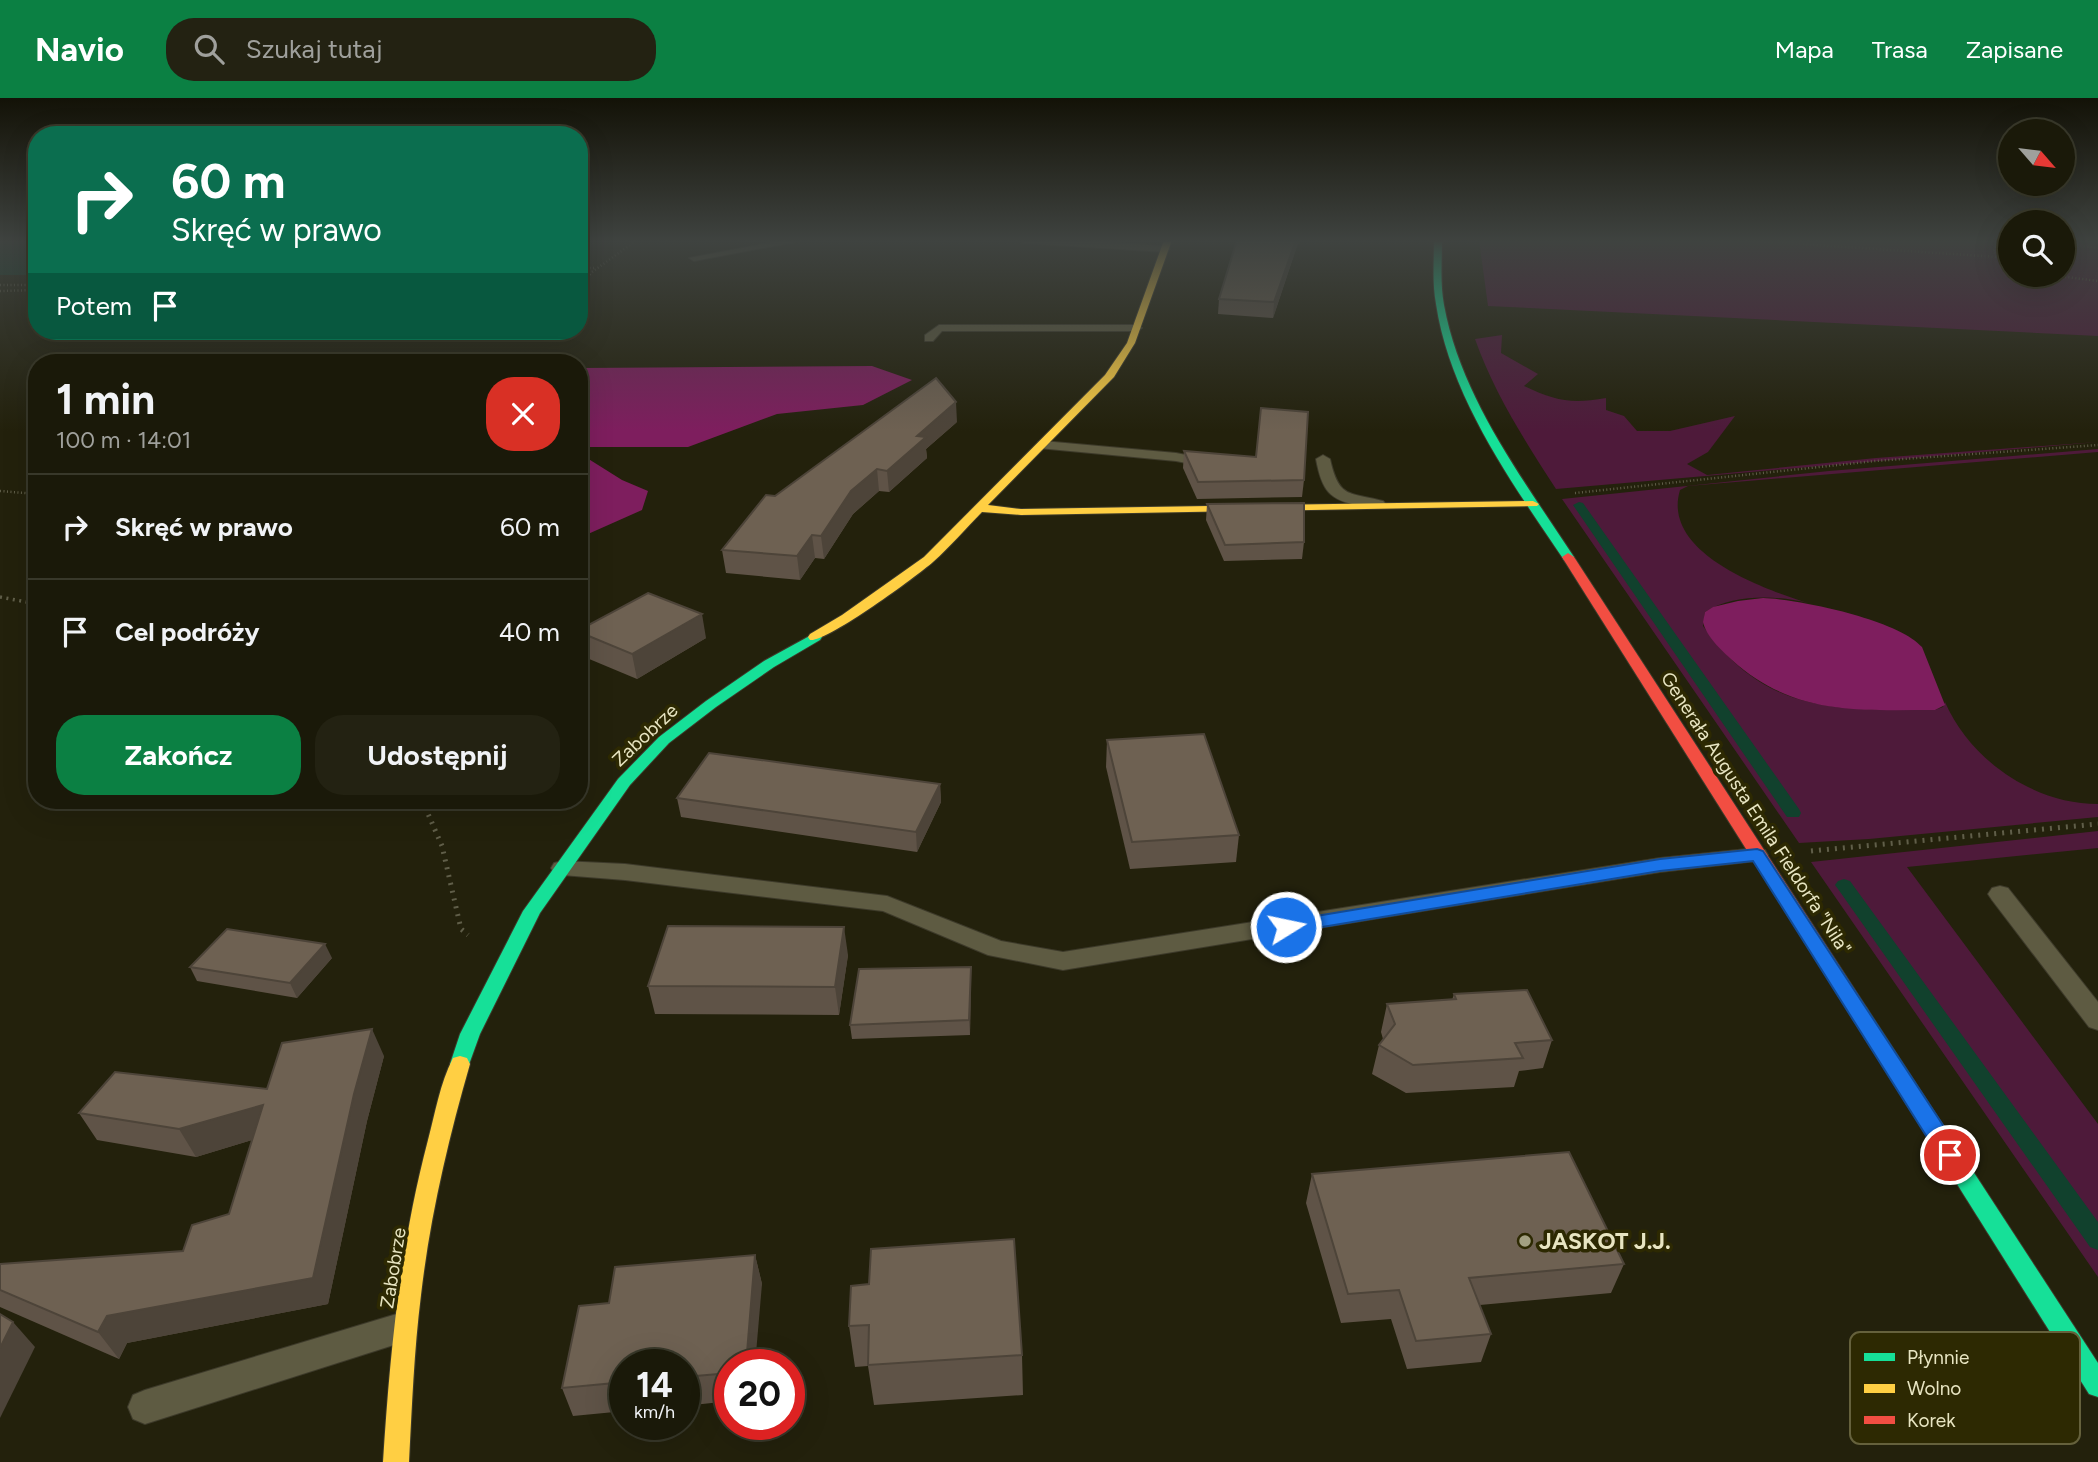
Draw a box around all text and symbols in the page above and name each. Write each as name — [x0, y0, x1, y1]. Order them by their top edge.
search box — [166, 18, 656, 81]
text: Navio — [35, 30, 124, 69]
icon: search — [190, 30, 228, 68]
text: Szukaj tutaj — [246, 33, 382, 65]
text: Mapa — [1775, 35, 1834, 64]
text: Trasa — [1872, 35, 1928, 64]
text: Zapisane — [1966, 35, 2063, 64]
north arrow — [1998, 119, 2076, 196]
map controls — [1998, 119, 2075, 287]
text: 60 m — [171, 151, 286, 210]
icon: right — [56, 154, 147, 245]
button: search — [1998, 210, 2075, 287]
text: Skręć w prawo — [171, 211, 382, 249]
icon: arrive — [146, 287, 184, 325]
text: Potem — [56, 290, 132, 322]
text: 1 min — [56, 374, 155, 425]
button: close — [486, 377, 560, 451]
text: 100 m · 14:01 — [56, 426, 191, 454]
icon: right — [56, 508, 94, 546]
text: Skręć w prawo — [115, 511, 293, 543]
text: 60 m — [500, 511, 560, 543]
icon: arrive — [56, 613, 94, 651]
text: Cel podróży — [115, 616, 259, 648]
text: 40 m — [499, 616, 560, 648]
street label: Generała Augusta Emila Fieldorfa "Nila" — [1656, 668, 1856, 958]
street label: Zabobrze — [607, 699, 683, 771]
button: Zakończ — [56, 715, 301, 795]
button: Udostępnij — [315, 715, 560, 795]
position arrow — [1249, 890, 1323, 964]
pin — [1920, 1125, 1980, 1185]
icon: arrive — [1931, 1136, 1969, 1174]
street label: Zabobrze — [375, 1226, 411, 1310]
place label: JASKOT J.J. — [1539, 1227, 1671, 1255]
marker: JASKOT J.J. — [1517, 1233, 1533, 1249]
legend — [1850, 1332, 2080, 1444]
text: Płynnie — [1907, 1346, 1969, 1369]
speed limit sign: 20 — [714, 1349, 805, 1440]
text: 14 — [636, 1364, 673, 1406]
text: Wolno — [1907, 1377, 1961, 1400]
text: km/h — [634, 1401, 675, 1423]
text: Korek — [1907, 1409, 1956, 1432]

